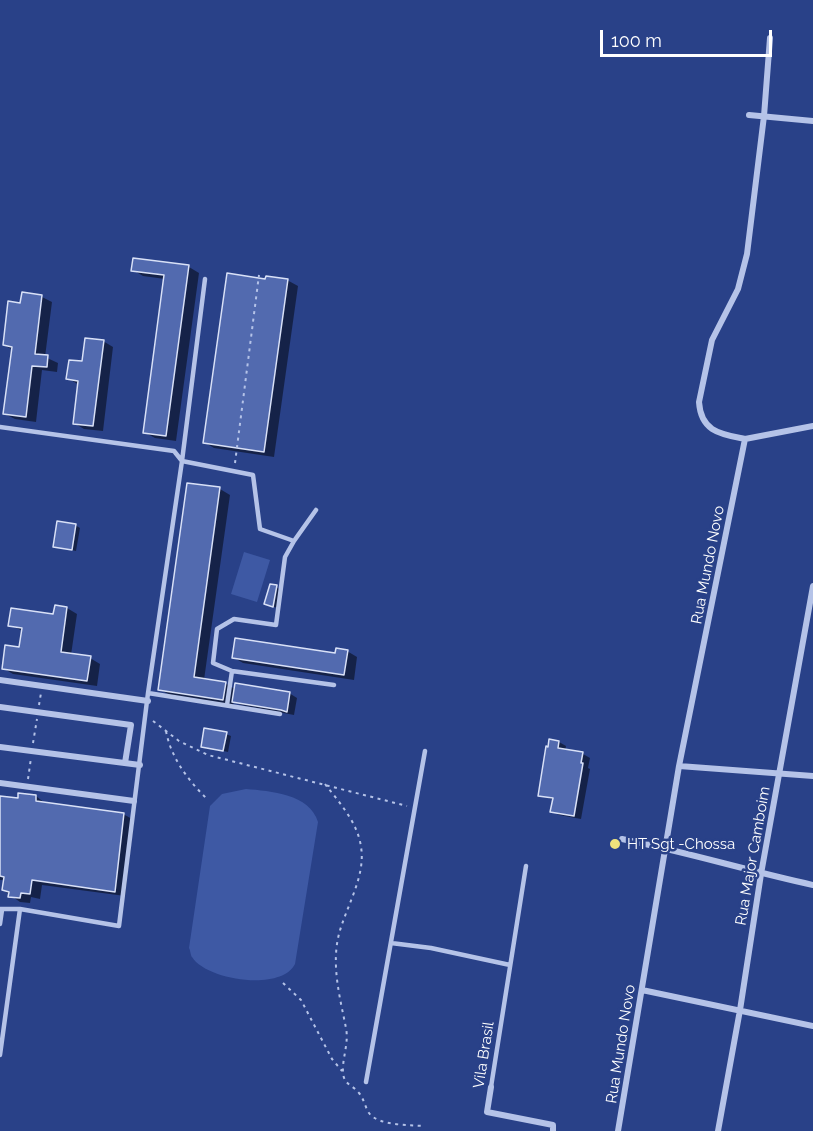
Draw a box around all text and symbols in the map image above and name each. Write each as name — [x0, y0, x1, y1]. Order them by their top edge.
scale bar — [603, 18, 776, 56]
text: 100 m — [611, 30, 662, 51]
street label: Rua Mundo Novo — [688, 504, 728, 626]
street label: Rua Major Camboim — [732, 785, 774, 927]
place label: HT Sgt -Chossa — [627, 835, 735, 853]
marker: HT Sgt -Chossa — [608, 837, 622, 851]
street label: Rua Mundo Novo — [603, 983, 639, 1105]
street label: Vila Brasil — [470, 1020, 498, 1090]

